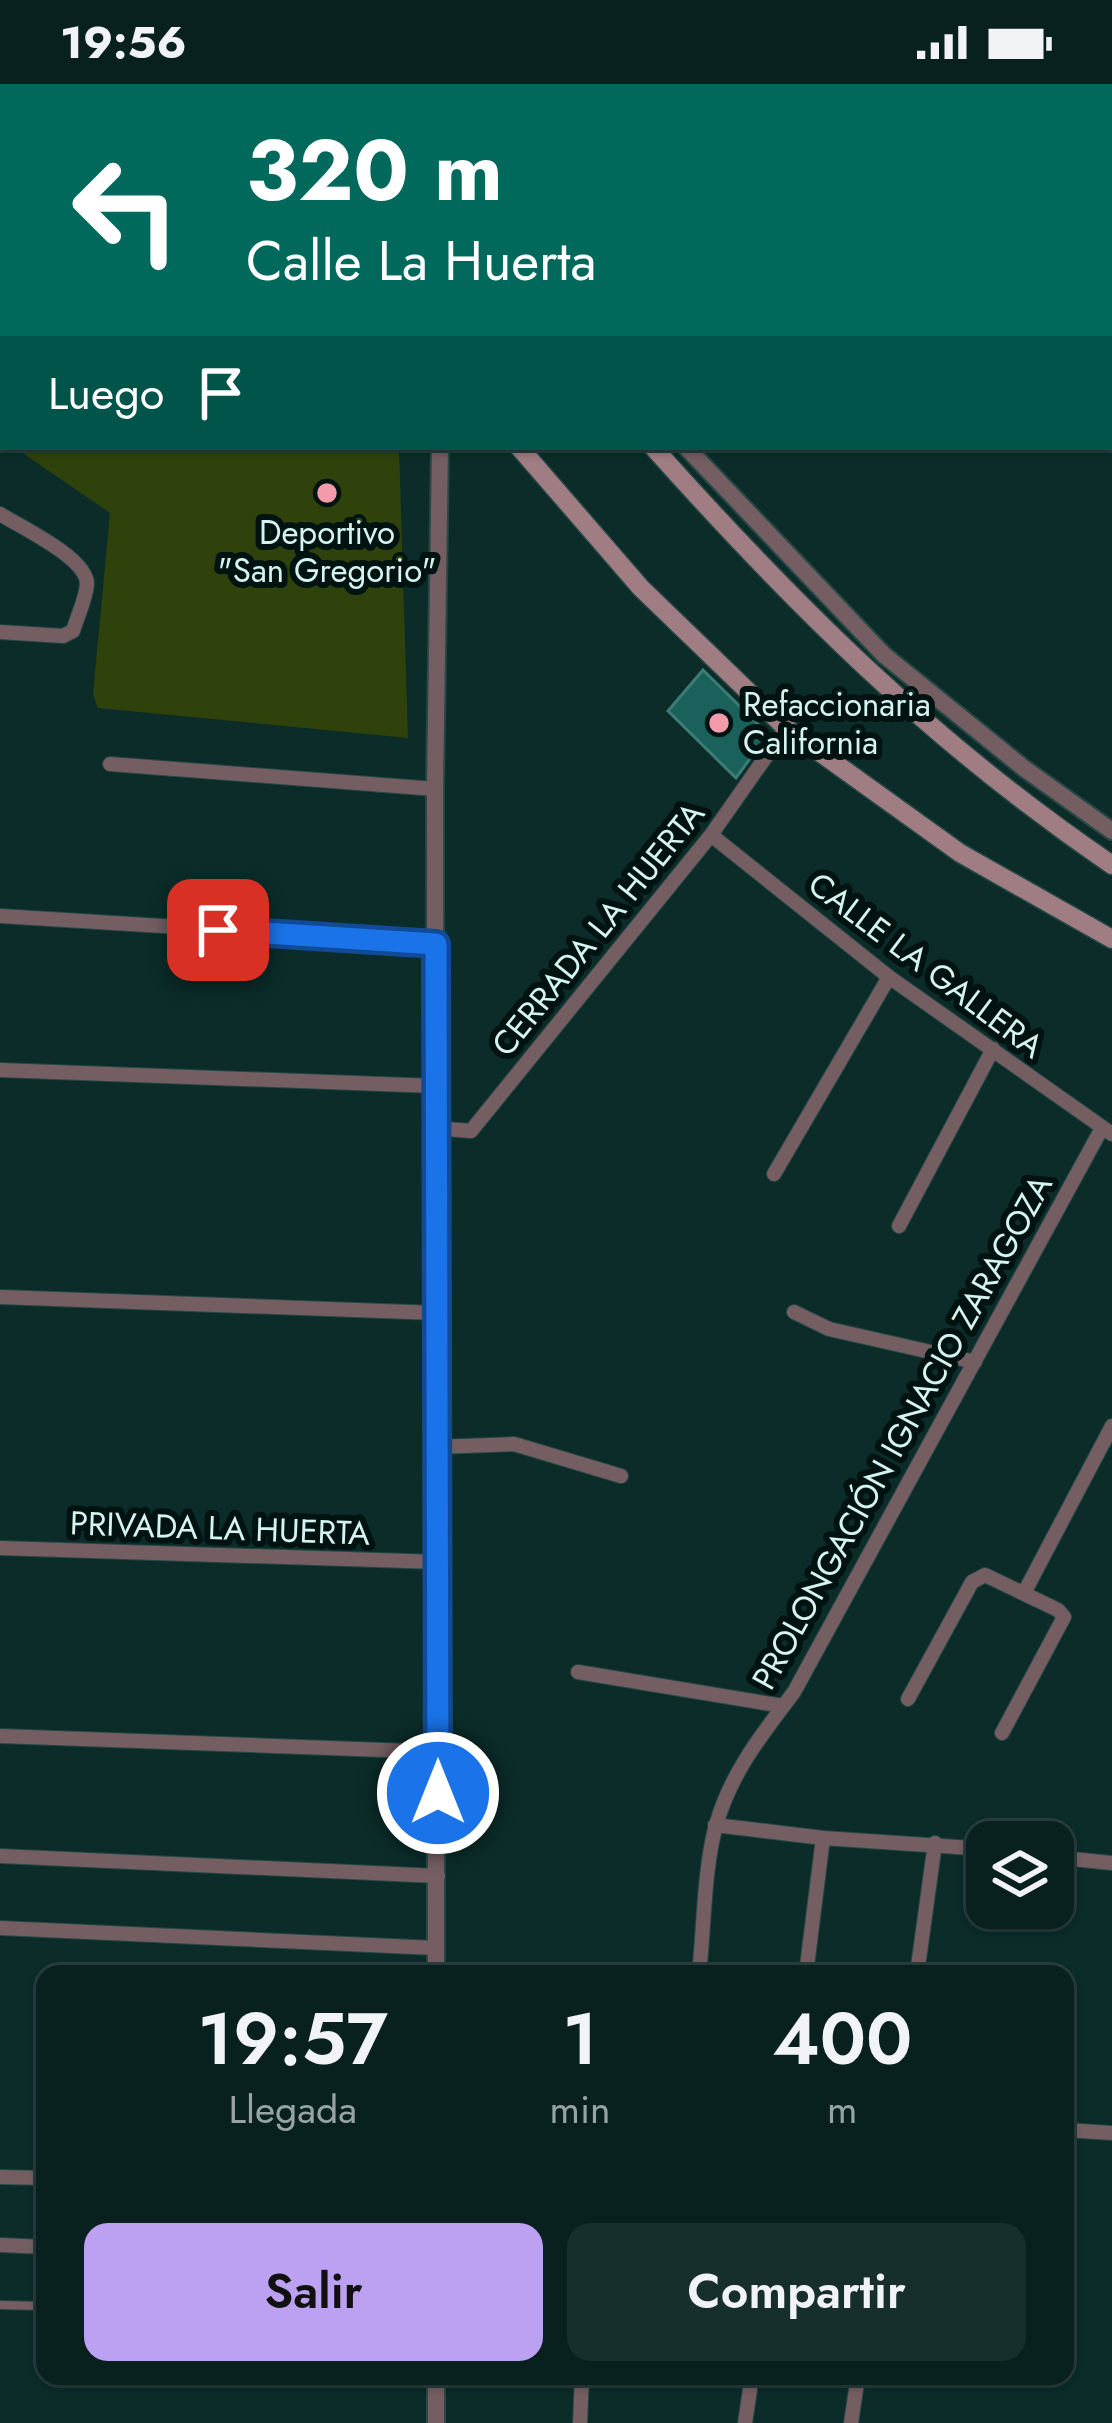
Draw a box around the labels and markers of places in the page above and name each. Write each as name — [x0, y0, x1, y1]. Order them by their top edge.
marker: Deportivo "San Gregorio" — [314, 480, 340, 506]
place label: Deportivo "San Gregorio" — [217, 509, 437, 594]
place label: Refaccionaria California — [743, 681, 931, 766]
marker: Refaccionaria California — [706, 710, 732, 736]
pin — [167, 879, 269, 981]

